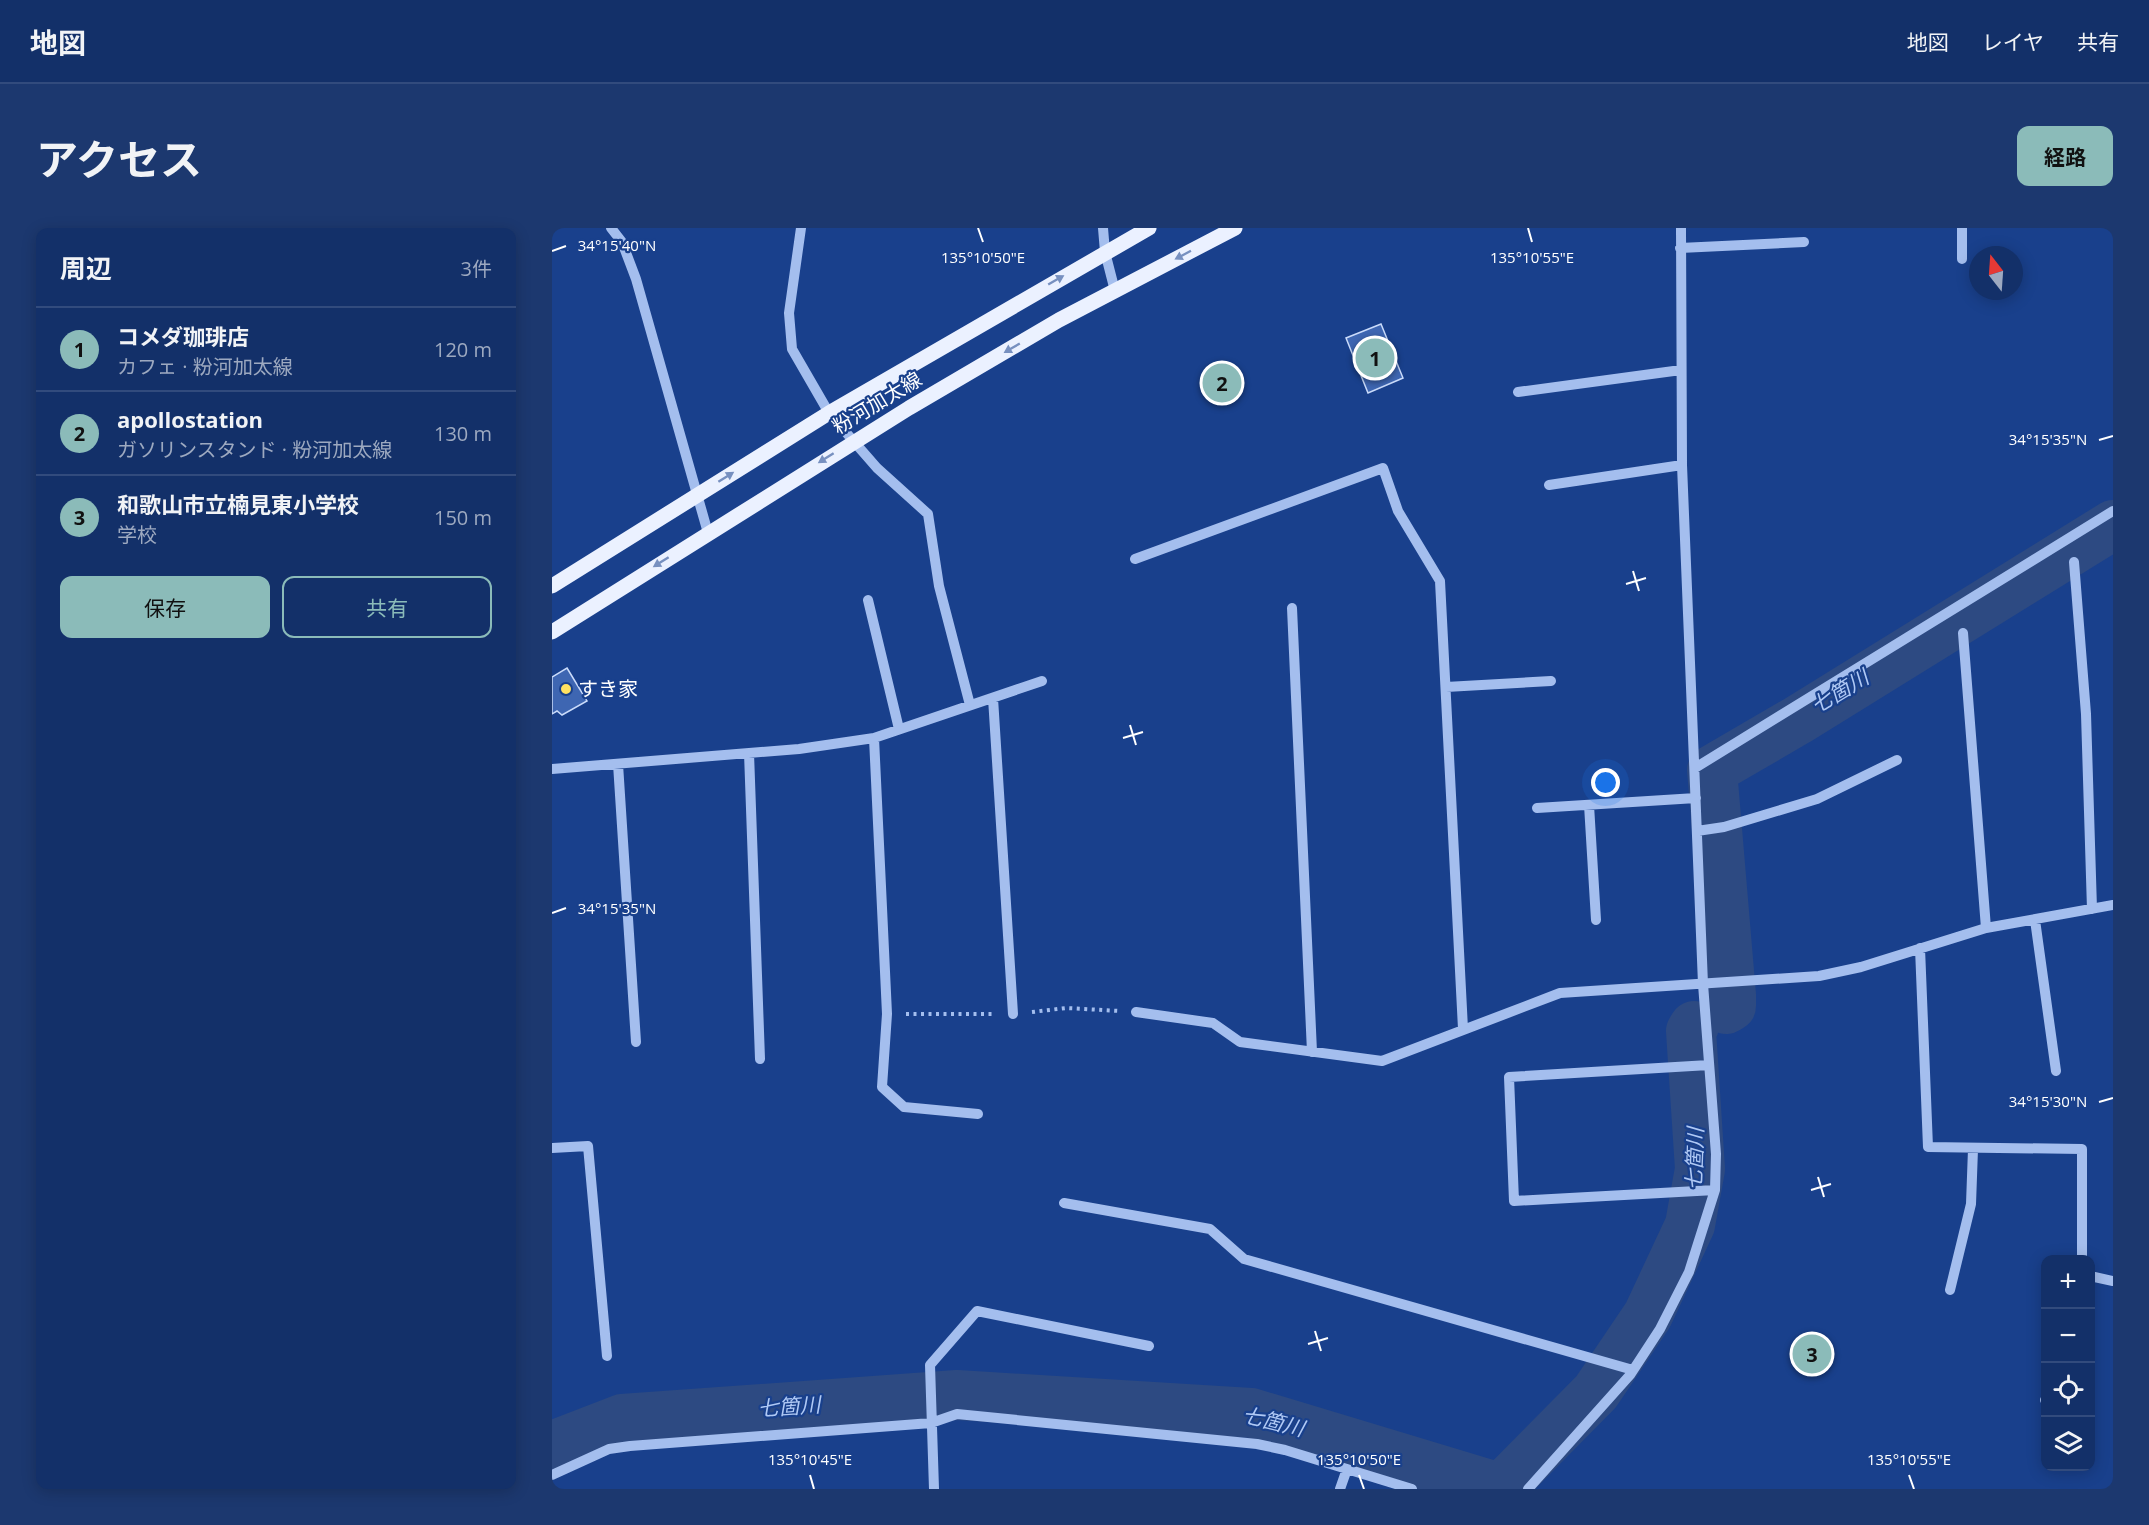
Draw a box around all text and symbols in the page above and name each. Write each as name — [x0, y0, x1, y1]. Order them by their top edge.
text: 地図 — [30, 23, 86, 61]
text: 地図 — [1907, 28, 1949, 56]
text: レイヤ — [1982, 28, 2044, 56]
text: 共有 — [2077, 28, 2119, 56]
button: 経路 — [2017, 126, 2113, 186]
text: アクセス — [36, 130, 202, 187]
text: 34°15'40"N — [578, 235, 656, 255]
north arrow — [1969, 246, 2023, 300]
text: 135°10'50"E — [941, 247, 1025, 267]
text: 135°10'55"E — [1490, 247, 1574, 267]
text: 周辺 — [60, 250, 112, 286]
one-way arrow — [1174, 250, 1191, 260]
text: 3件 — [461, 255, 492, 282]
one-way arrow — [1048, 275, 1064, 286]
text: コメダ珈琲店 — [117, 321, 249, 351]
text: 1 — [74, 336, 85, 363]
text: 120 m — [434, 336, 492, 363]
pin: 1 — [1356, 336, 1394, 380]
one-way arrow — [1003, 343, 1020, 353]
text: カフェ · 粉河加太線 — [117, 353, 293, 380]
pin: 2 — [1202, 360, 1242, 406]
street label: 粉河加太線 — [827, 365, 927, 440]
text: apollostation — [117, 404, 263, 434]
text: 2 — [74, 420, 85, 447]
text: 130 m — [434, 420, 492, 447]
text: 34°15'35"N — [2009, 429, 2087, 449]
text: ガソリンスタンド · 粉河加太線 — [117, 436, 392, 463]
one-way arrow — [818, 453, 834, 464]
one-way arrow — [718, 471, 734, 482]
text: 和歌山市立楠見東小学校 — [117, 489, 359, 519]
text: 3 — [74, 504, 85, 531]
text: 150 m — [434, 504, 492, 531]
text: 学校 — [117, 521, 157, 548]
one-way arrow — [653, 557, 669, 568]
button: 保存 — [60, 576, 270, 638]
button: 共有 — [282, 576, 492, 638]
water label: 七箇川 — [1805, 662, 1875, 719]
place label: すき家 — [578, 675, 638, 702]
marker: すき家 — [559, 682, 573, 696]
your location — [1591, 768, 1620, 797]
text: 34°15'35"N — [578, 898, 656, 918]
text: 34°15'30"N — [2009, 1091, 2087, 1111]
water label: 七箇川 — [1679, 1125, 1709, 1191]
map controls — [2041, 1255, 2095, 1471]
button: + — [2041, 1255, 2095, 1309]
button: − — [2041, 1309, 2095, 1363]
pin: 3 — [1792, 1332, 1832, 1376]
button: locate — [2041, 1363, 2095, 1417]
water label: 七箇川 — [757, 1390, 823, 1422]
water label: 七箇川 — [1239, 1400, 1309, 1443]
button: layers — [2041, 1417, 2095, 1471]
text: 135°10'45"E — [768, 1449, 852, 1469]
text: 135°10'50"E — [1317, 1449, 1401, 1469]
text: 135°10'55"E — [1867, 1449, 1951, 1469]

